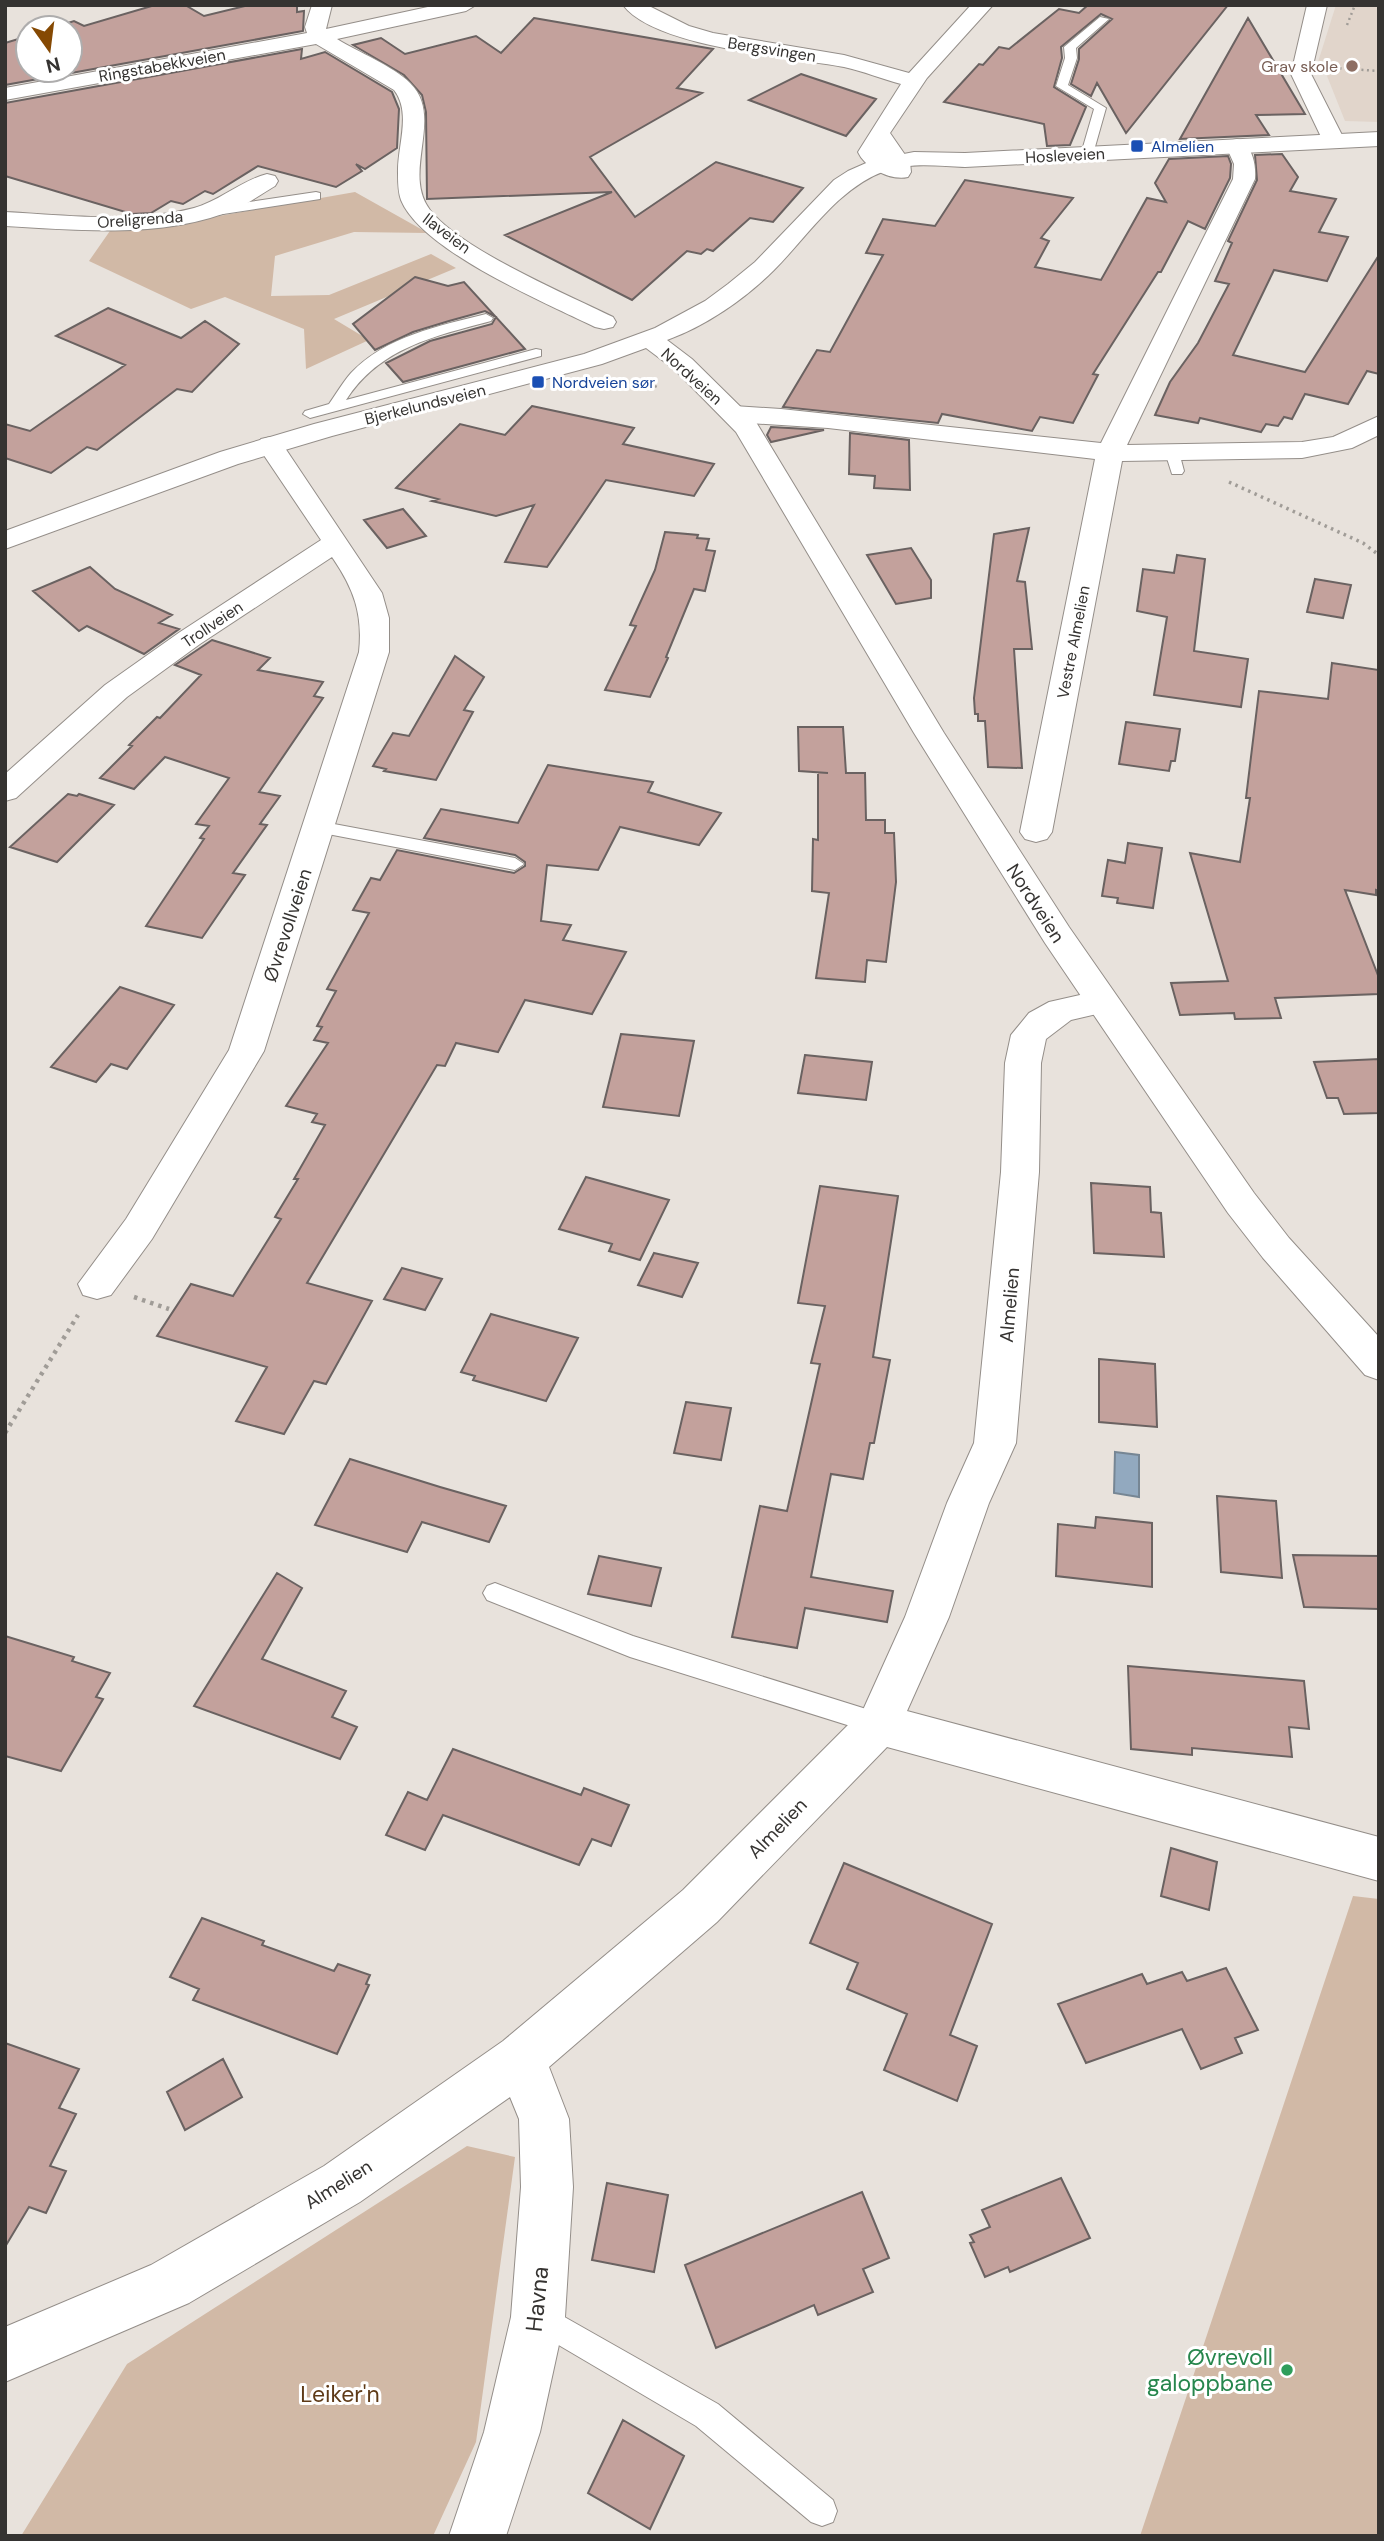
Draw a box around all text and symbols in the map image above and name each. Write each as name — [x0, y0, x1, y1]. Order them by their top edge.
north arrow — [14, 14, 84, 84]
street label: Bergsvingen — [726, 32, 818, 67]
street label: Ringstabekkveien — [97, 44, 227, 87]
text: N — [43, 51, 63, 79]
place label: Grav skole — [1261, 56, 1338, 77]
marker: Grav skole — [1344, 58, 1360, 74]
place label: Almelien — [1151, 136, 1214, 157]
marker: Almelien — [1129, 138, 1145, 154]
street label: Hosleveien — [1025, 143, 1106, 168]
street label: Oreligrenda — [96, 206, 184, 233]
street label: Ilaveien — [418, 208, 475, 258]
street label: Nordveien — [657, 343, 727, 409]
place label: Nordveien sør — [552, 372, 655, 393]
marker: Nordveien sør — [530, 374, 546, 390]
street label: Bjerkelundsveien — [362, 379, 488, 430]
street label: Vestre Almelien — [1052, 584, 1095, 700]
street label: Trollveien — [178, 596, 247, 653]
street label: Nordveien — [1001, 859, 1070, 948]
street label: Øvrevollveien — [257, 865, 318, 985]
street label: Almelien — [994, 1267, 1025, 1344]
street label: Almelien — [742, 1793, 812, 1864]
street label: Almelien — [300, 2154, 377, 2215]
street label: Havna — [519, 2265, 555, 2333]
place label: Øvrevoll galoppbane — [1147, 2342, 1273, 2398]
marker: Øvrevoll galoppbane — [1279, 2362, 1295, 2378]
park label: Leiker'n — [300, 2379, 380, 2409]

